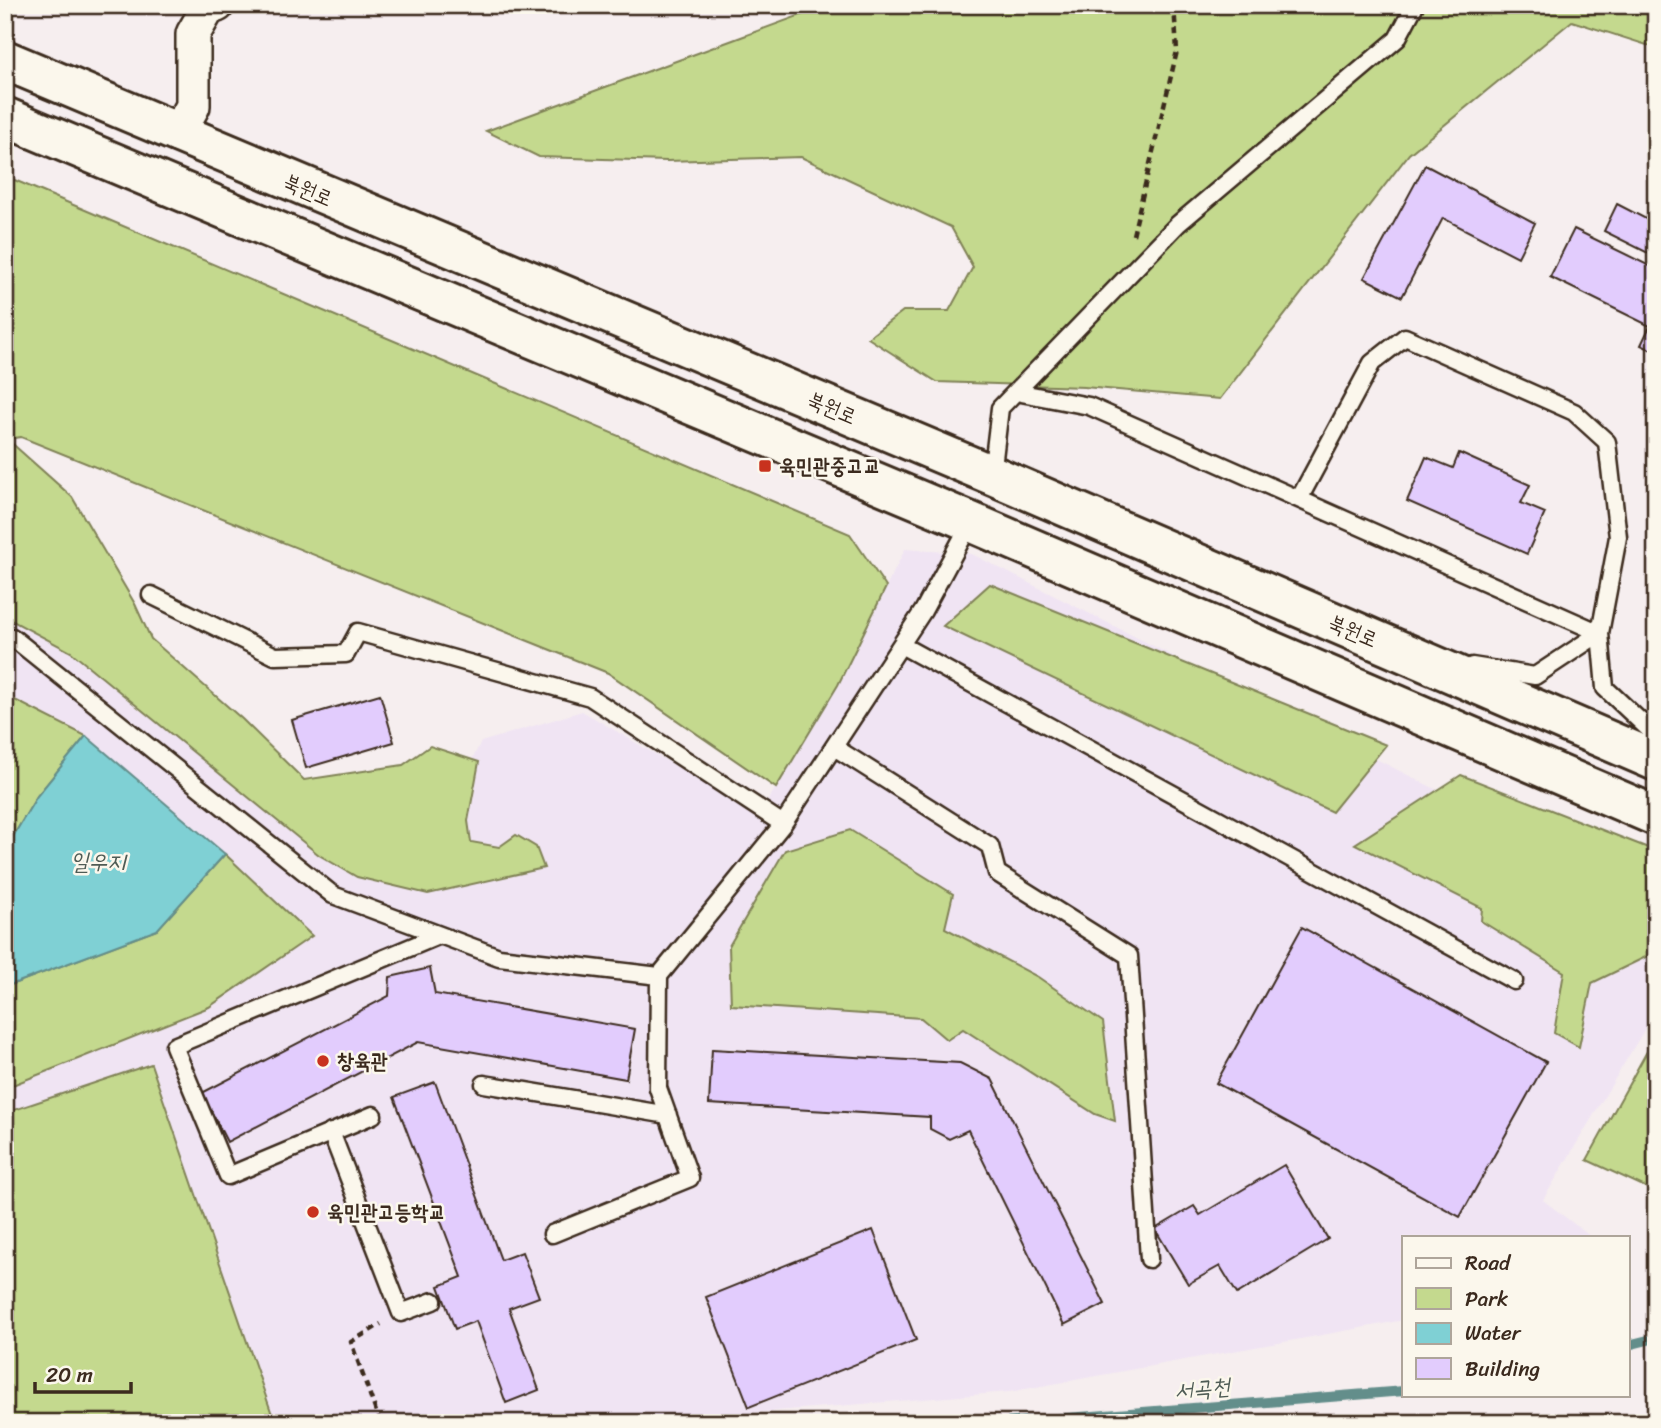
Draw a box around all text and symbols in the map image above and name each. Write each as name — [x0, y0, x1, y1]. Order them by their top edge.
street label: 북원로 — [277, 163, 339, 217]
street label: 북원로 — [801, 381, 863, 435]
place label: 육민관중고교 — [779, 447, 880, 485]
marker: 육민관중고교 — [757, 458, 773, 474]
street label: 북원로 — [1322, 604, 1384, 658]
water label: 일우지 — [70, 841, 128, 882]
place label: 창육관 — [337, 1042, 388, 1080]
marker: 창육관 — [315, 1053, 331, 1069]
place label: 육민관고등학교 — [327, 1193, 445, 1231]
marker: 육민관고등학교 — [305, 1204, 321, 1220]
legend — [1402, 1236, 1630, 1396]
text: Road — [1465, 1244, 1512, 1282]
text: Park — [1465, 1280, 1508, 1318]
text: Water — [1465, 1314, 1522, 1352]
text: Building — [1465, 1350, 1541, 1388]
scale bar — [35, 1351, 131, 1395]
text: 20 m — [46, 1356, 93, 1394]
water label: 서곡천 — [1173, 1365, 1234, 1411]

